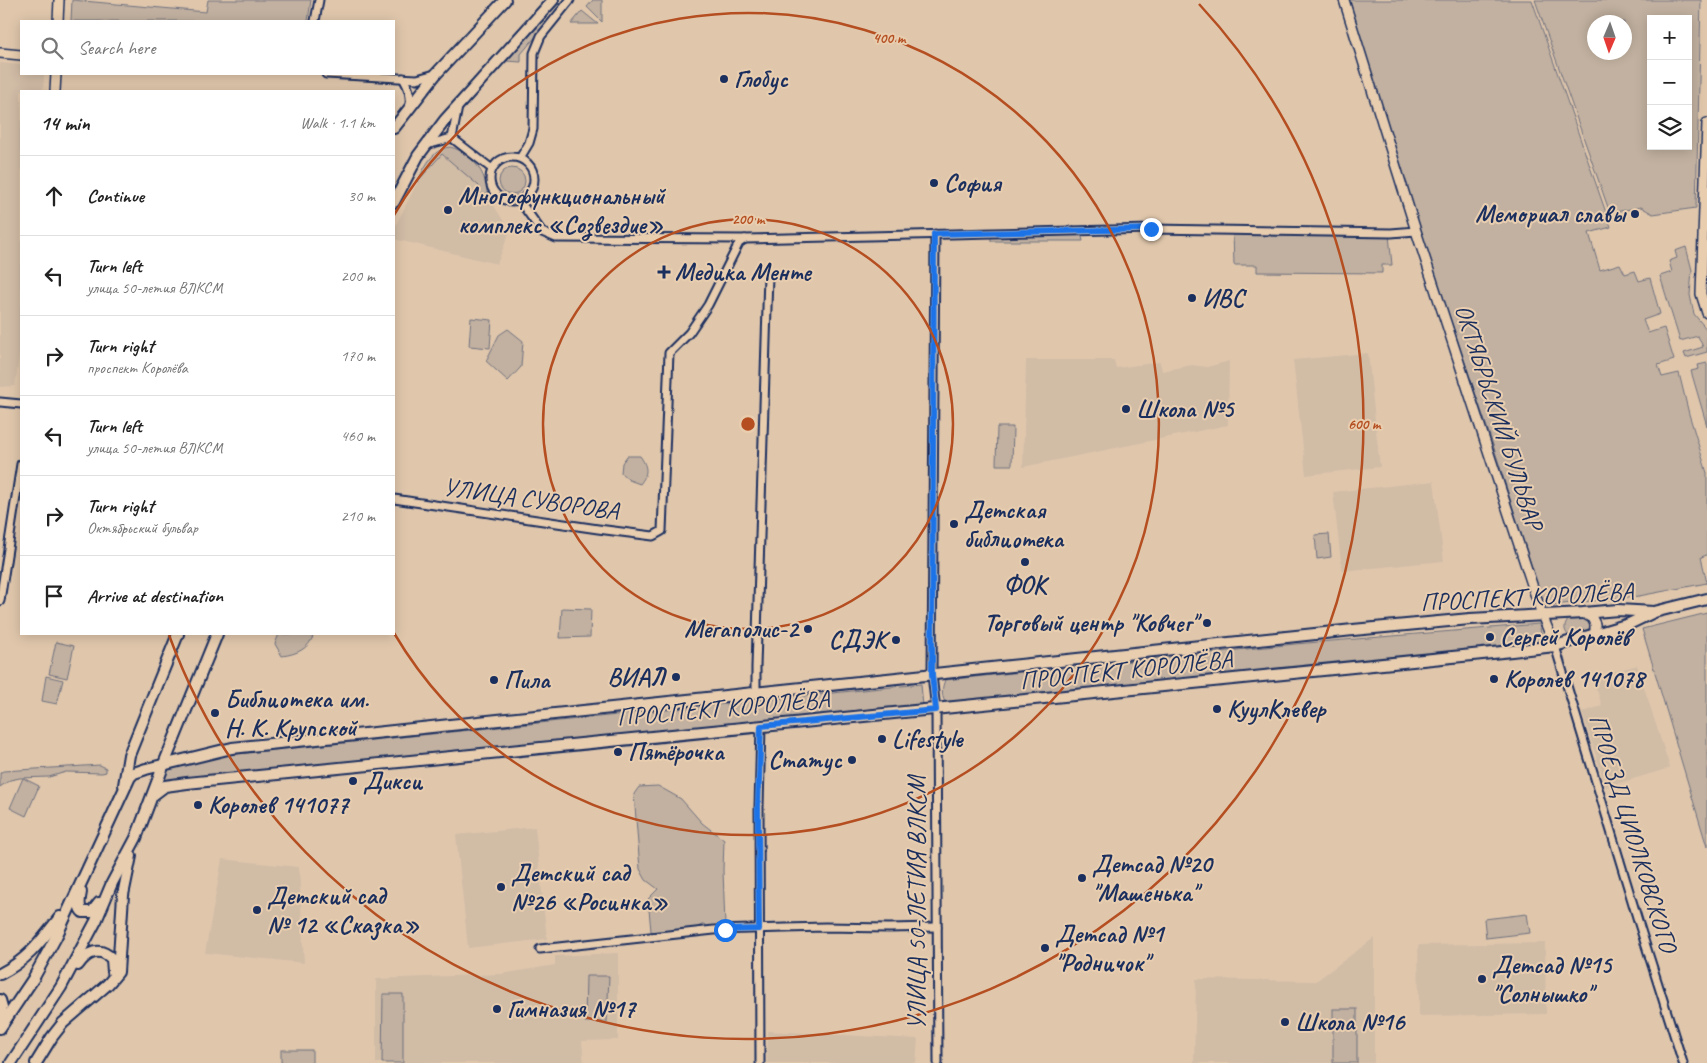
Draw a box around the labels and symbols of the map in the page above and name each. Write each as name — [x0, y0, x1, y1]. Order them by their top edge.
north arrow — [1587, 15, 1632, 60]
text: 400 m — [873, 29, 907, 48]
place label: Глобус — [734, 63, 789, 95]
marker: Глобус — [718, 73, 730, 85]
place label: София — [944, 167, 1003, 199]
marker: София — [928, 177, 940, 189]
place label: Многофункциональный комплекс «Созвездие» — [458, 180, 667, 241]
place label: Мемориал славы — [1475, 198, 1627, 230]
marker: Многофункциональный комплекс «Созвездие» — [442, 204, 454, 216]
marker: Мемориал славы — [1629, 208, 1641, 220]
text: 200 m — [732, 210, 766, 229]
route end — [1140, 218, 1163, 241]
place label: Медика Менте — [675, 256, 813, 288]
marker: Медика Менте — [657, 265, 671, 279]
place label: ИВС — [1202, 282, 1248, 314]
marker: ИВС — [1186, 292, 1198, 304]
street label: ОКТЯБРЬСКИЙ БУЛЬВАР — [1447, 300, 1552, 537]
place label: Школа №5 — [1136, 393, 1235, 425]
marker: Школа №5 — [1120, 403, 1132, 415]
centre of rings — [739, 415, 757, 433]
text: 600 m — [1348, 415, 1382, 434]
street label: УЛИЦА СУВОРОВА — [441, 471, 622, 527]
place label: Детская библиотека — [964, 494, 1065, 555]
marker: Детская библиотека — [948, 518, 960, 530]
marker: ФОК — [1019, 556, 1031, 568]
place label: ФОК — [1004, 569, 1050, 601]
street label: ПРОСПЕКТ КОРОЛЁВА — [1420, 575, 1636, 619]
place label: Торговый центр "Ковчег" — [984, 607, 1202, 639]
place label: Мегаполис-2 — [684, 613, 801, 645]
marker: Торговый центр "Ковчег" — [1201, 617, 1213, 629]
place label: Сергей Королёв — [1500, 621, 1636, 653]
marker: Мегаполис-2 — [802, 623, 814, 635]
place label: СДЭК — [829, 624, 891, 656]
marker: Сергей Королёв — [1484, 631, 1496, 643]
marker: СДЭК — [890, 634, 902, 646]
street label: ПРОСПЕКТ КОРОЛЁВА — [1018, 643, 1235, 697]
place label: ВИАЛ — [607, 661, 667, 693]
place label: Королев 141078 — [1504, 663, 1647, 695]
place label: Пила — [504, 664, 552, 696]
marker: ВИАЛ — [670, 671, 682, 683]
marker: Королев 141078 — [1488, 673, 1500, 685]
marker: Пила — [488, 674, 500, 686]
place label: Библиотека им. Н. К. Крупской — [225, 683, 370, 744]
street label: ПРОСПЕКТ КОРОЛЁВА — [615, 683, 832, 733]
place label: КуулКлевер — [1227, 693, 1327, 725]
marker: КуулКлевер — [1211, 703, 1223, 715]
marker: Библиотека им. Н. К. Крупской — [209, 707, 221, 719]
street label: ПРОЕЗД ЦИОЛКОВСКОГО — [1582, 710, 1685, 958]
place label: Lifestyle — [892, 723, 964, 755]
marker: Lifestyle — [876, 733, 888, 745]
place label: Пятёрочка — [628, 736, 726, 768]
place label: Статус — [768, 744, 843, 776]
marker: Пятёрочка — [612, 746, 624, 758]
marker: Статус — [846, 754, 858, 766]
place label: Дикси — [363, 765, 424, 797]
street label: УЛИЦА 50-ЛЕТИЯ ВЛКСМ — [901, 774, 933, 1030]
marker: Дикси — [347, 775, 359, 787]
place label: Королев 141077 — [208, 789, 351, 821]
marker: Королев 141077 — [192, 799, 204, 811]
place label: Детсад №20 "Машенька" — [1092, 848, 1214, 909]
place label: Детский сад №26 «Росинка» — [511, 857, 668, 918]
marker: Детсад №20 "Машенька" — [1076, 872, 1088, 884]
place label: Детский сад № 12 «Сказка» — [267, 880, 420, 941]
marker: Детский сад №26 «Росинка» — [495, 881, 507, 893]
marker: Детский сад № 12 «Сказка» — [251, 904, 263, 916]
place label: Детсад №1 "Родничок" — [1055, 918, 1166, 979]
route start — [714, 919, 737, 942]
marker: Детсад №1 "Родничок" — [1039, 942, 1051, 954]
place label: Детсад №15 "Солнышко" — [1492, 949, 1613, 1010]
marker: Детсад №15 "Солнышко" — [1476, 973, 1488, 985]
place label: Гимназия №17 — [507, 993, 638, 1025]
marker: Гимназия №17 — [491, 1003, 503, 1015]
place label: Школа №16 — [1295, 1006, 1407, 1038]
marker: Школа №16 — [1279, 1016, 1291, 1028]

